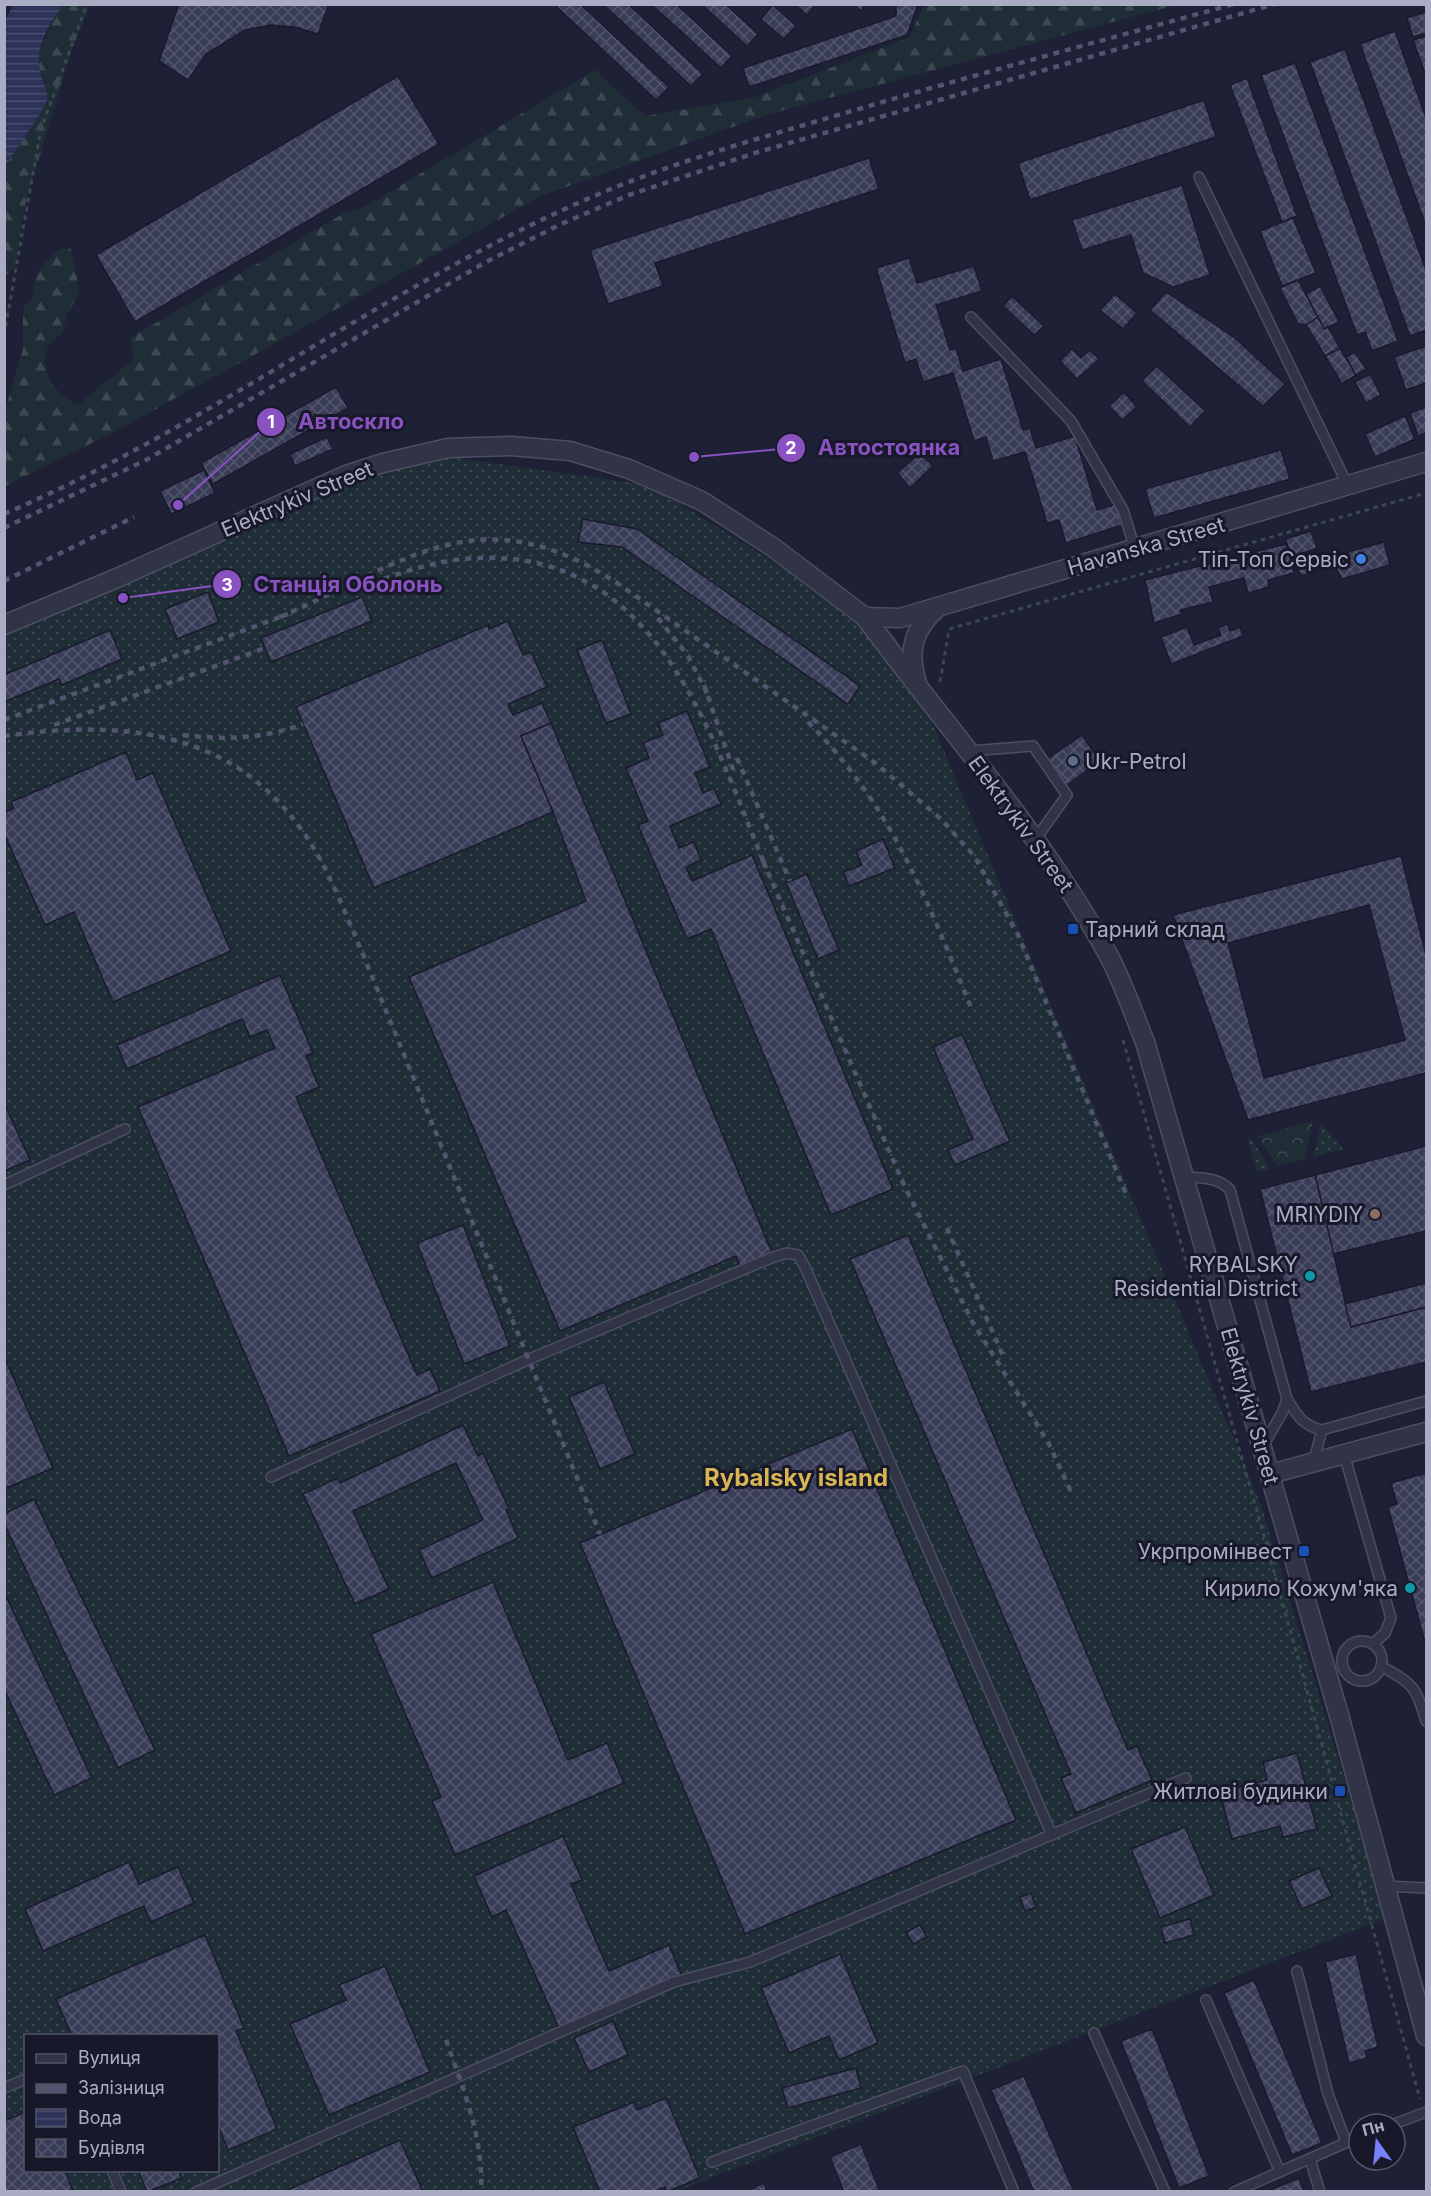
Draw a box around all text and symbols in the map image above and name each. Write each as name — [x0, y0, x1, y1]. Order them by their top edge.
callout: Автоскло — [256, 402, 416, 442]
text: Автоскло — [298, 408, 404, 434]
text: 1 — [267, 411, 275, 432]
callout: Автостоянка — [776, 428, 972, 468]
text: Автостоянка — [818, 434, 960, 460]
text: 2 — [785, 437, 797, 458]
street label: Elektrykiv Street — [218, 456, 377, 542]
street label: Havanska Street — [1064, 512, 1228, 580]
place label: Тіп-Топ Сервіс — [1198, 547, 1349, 572]
marker: Тіп-Топ Сервіс — [1354, 552, 1368, 566]
callout: Cтанція Оболонь — [212, 564, 455, 604]
text: Cтанція Оболонь — [253, 571, 443, 597]
text: 3 — [221, 574, 233, 595]
place label: Ukr-Petrol — [1085, 749, 1187, 774]
street label: Elektrykiv Street — [963, 751, 1079, 897]
marker: Ukr-Petrol — [1066, 754, 1080, 768]
place label: Тарний склад — [1085, 917, 1225, 942]
marker: Тарний склад — [1066, 922, 1080, 936]
place label: MRIYDIY — [1276, 1202, 1363, 1227]
marker: MRIYDIY — [1368, 1207, 1382, 1221]
place label: RYBALSKY Residential District — [1114, 1252, 1298, 1301]
marker: RYBALSKY Residential District — [1303, 1269, 1317, 1283]
street label: Elektrykiv Street — [1216, 1325, 1284, 1487]
district label: Rybalsky island — [704, 1463, 888, 1492]
place label: Укрпромінвест — [1138, 1539, 1292, 1564]
marker: Укрпромінвест — [1297, 1544, 1311, 1558]
place label: Кирило Кожум'яка — [1204, 1576, 1398, 1601]
marker: Кирило Кожум'яка — [1403, 1581, 1417, 1595]
place label: Житлові будинки — [1153, 1779, 1328, 1804]
marker: Житлові будинки — [1333, 1784, 1347, 1798]
legend — [24, 2034, 219, 2172]
text: Вулиця — [78, 2047, 141, 2068]
text: Залізниця — [78, 2077, 165, 2098]
text: Вода — [78, 2107, 122, 2128]
north arrow — [1347, 2112, 1407, 2172]
text: Пн — [1360, 2115, 1386, 2140]
text: Будівля — [78, 2137, 145, 2158]

